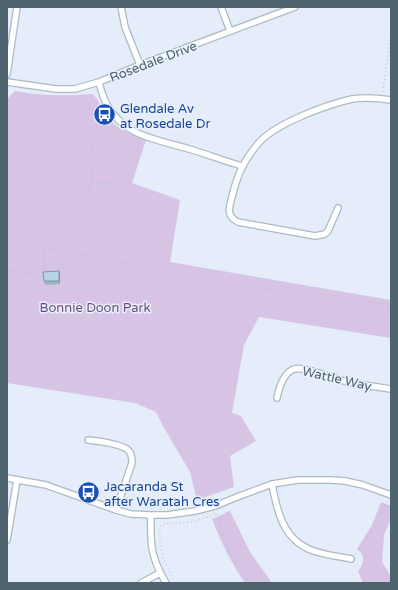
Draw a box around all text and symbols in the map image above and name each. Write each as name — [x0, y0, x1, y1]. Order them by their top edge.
street label: Rosedale Drive — [107, 38, 199, 86]
place label: Glendale Av at Rosedale Dr — [120, 101, 210, 132]
bus stop icon: Glendale Av at Rosedale Dr — [91, 102, 117, 128]
park label: Bonnie Doon Park — [39, 300, 151, 316]
street label: Wattle Way — [301, 363, 373, 395]
place label: Jacaranda St after Waratah Cres — [104, 479, 220, 510]
bus stop icon: Jacaranda St after Waratah Cres — [76, 480, 102, 506]

